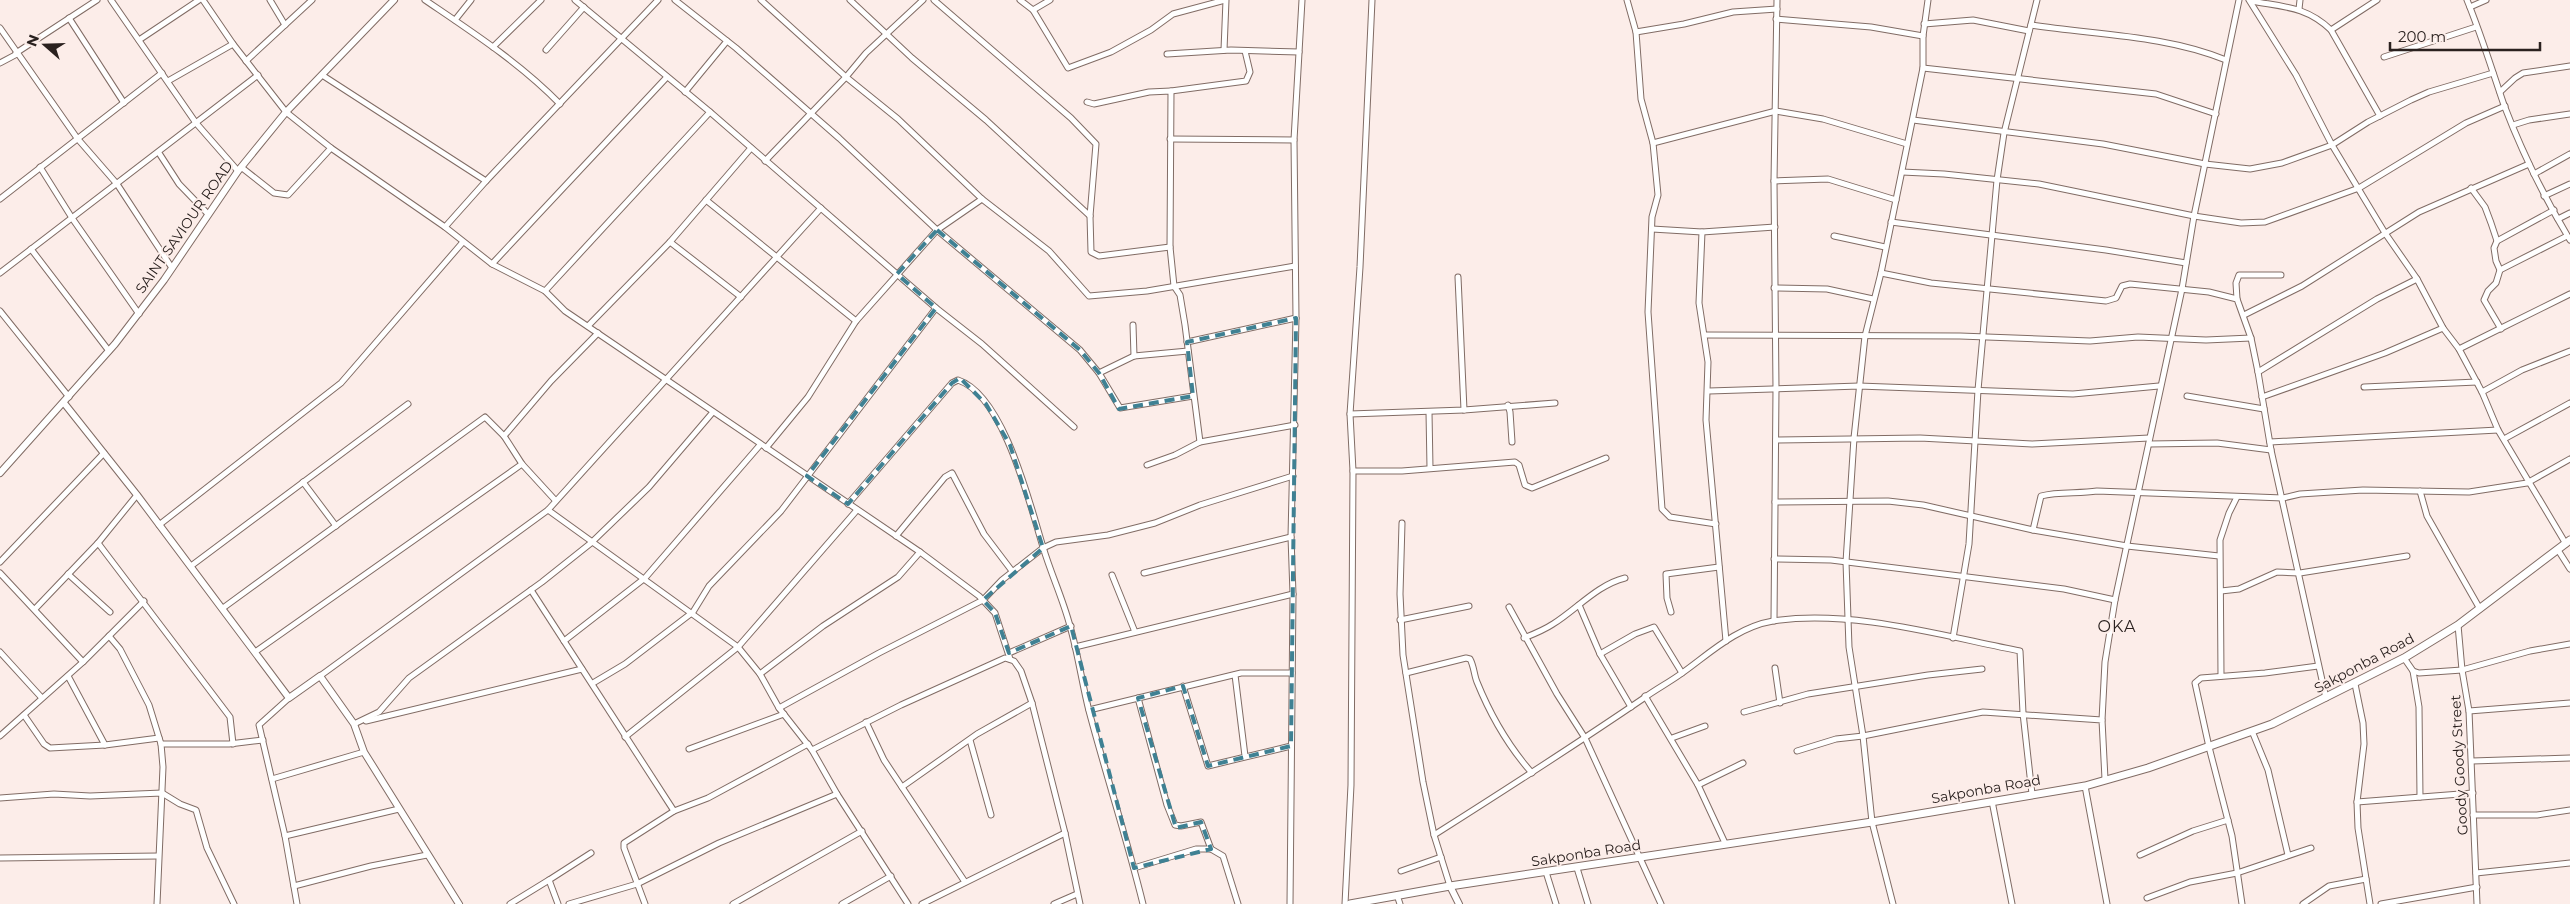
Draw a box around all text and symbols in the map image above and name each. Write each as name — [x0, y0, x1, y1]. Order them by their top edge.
north arrow — [20, 20, 70, 70]
scale bar — [2390, 20, 2540, 52]
text: 200 m — [2398, 27, 2446, 46]
text: N — [22, 32, 43, 49]
street label: SAINT SAVIOUR ROAD — [131, 157, 237, 297]
district label: OKA — [2098, 617, 2136, 636]
street label: Sakponba Road — [2311, 629, 2417, 697]
street label: Goody Goody Street — [2446, 694, 2472, 836]
street label: Sakponba Road — [1930, 771, 2042, 807]
street label: Sakponba Road — [1530, 835, 1642, 871]

